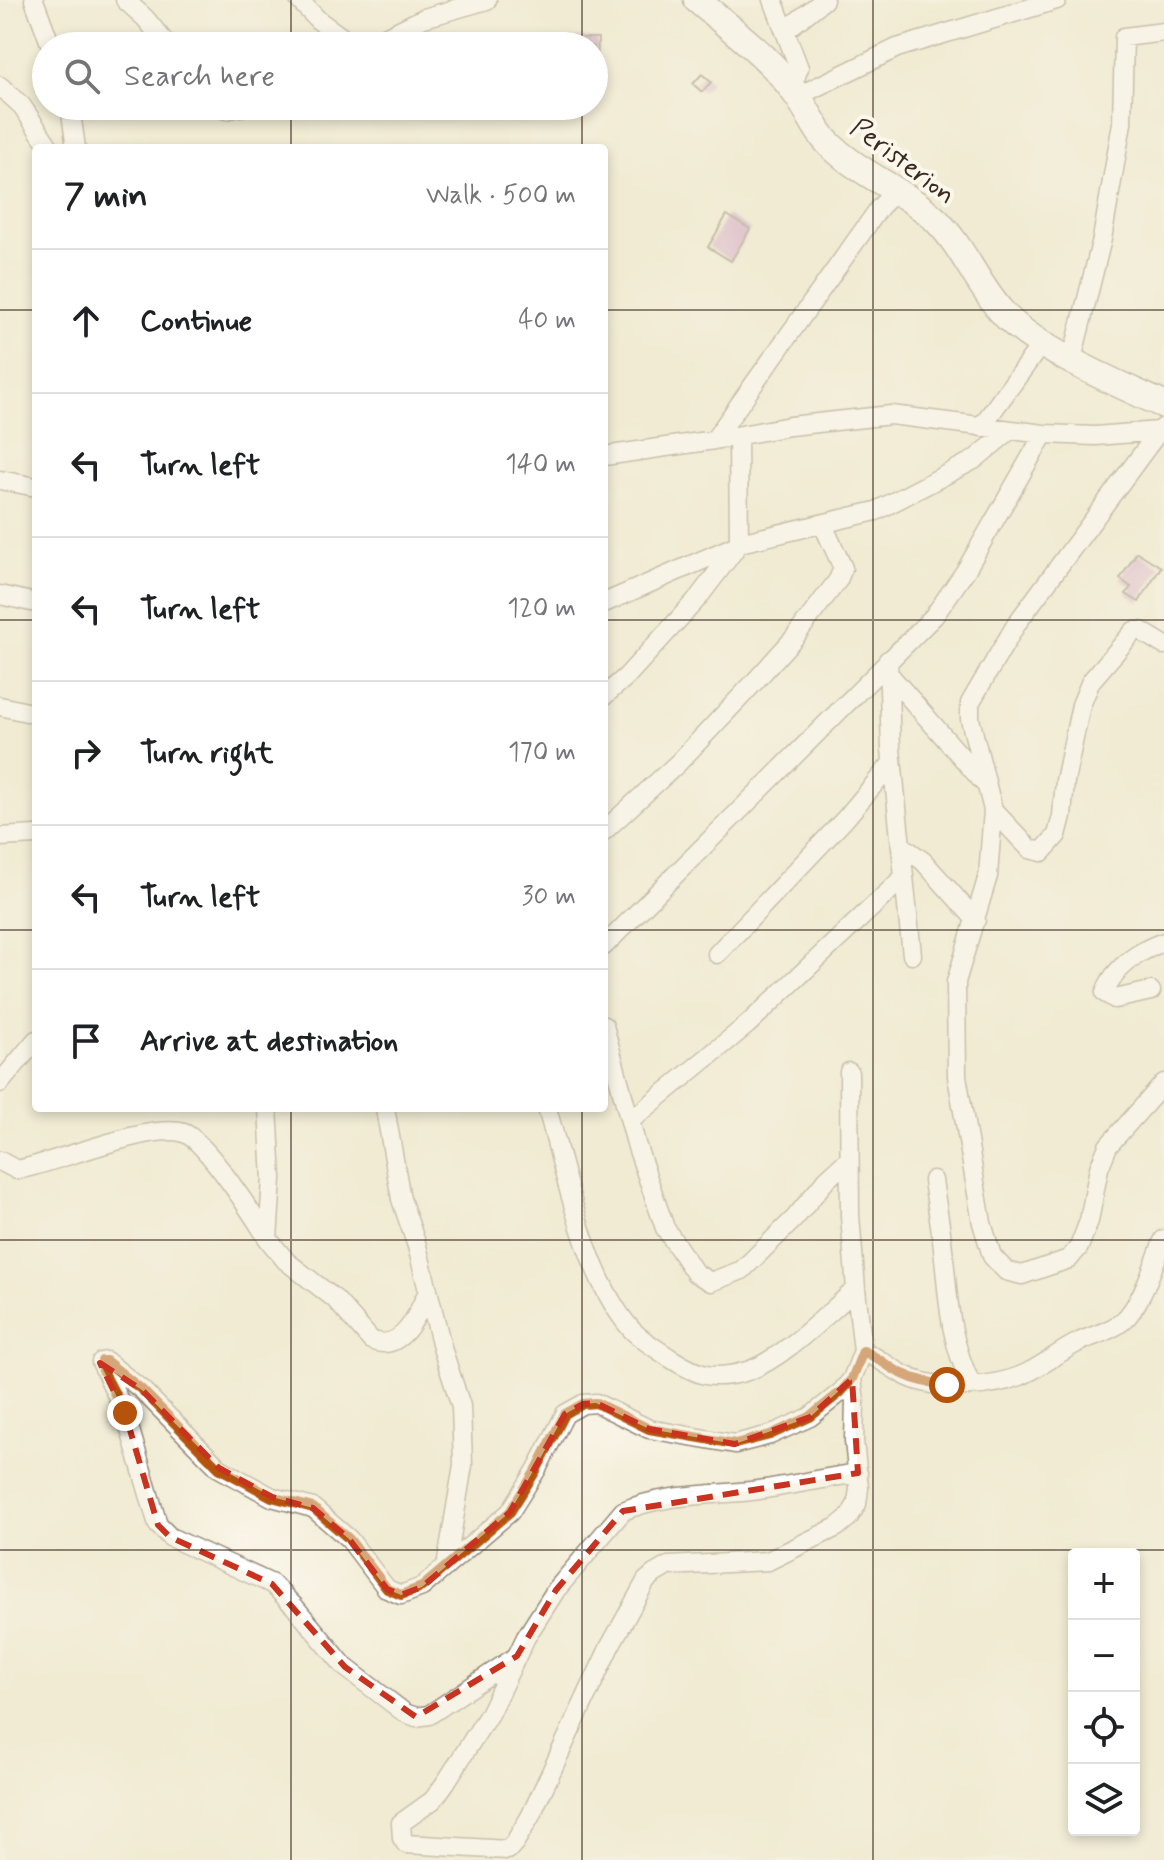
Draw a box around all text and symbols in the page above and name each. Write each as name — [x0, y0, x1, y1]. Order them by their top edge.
search box — [32, 32, 608, 120]
icon: search — [60, 54, 104, 98]
text: Search here — [124, 57, 275, 96]
street label: Peristerion — [842, 110, 963, 214]
text: 7 min — [64, 174, 148, 219]
text: Walk · 500 m — [426, 179, 576, 213]
icon: ahead — [64, 299, 108, 343]
text: Continue — [140, 302, 252, 341]
text: 40 m — [518, 304, 576, 338]
icon: left — [64, 443, 108, 487]
text: Turn left — [140, 446, 260, 485]
text: 140 m — [505, 448, 576, 482]
icon: left — [64, 587, 108, 631]
text: Turn left — [140, 590, 260, 629]
text: 120 m — [507, 592, 576, 626]
icon: right — [64, 731, 108, 775]
text: Turn right — [140, 734, 273, 773]
text: 170 m — [508, 736, 576, 770]
icon: left — [64, 875, 108, 919]
text: Turn left — [140, 878, 260, 917]
text: 30 m — [522, 880, 576, 914]
icon: arrive — [64, 1019, 108, 1063]
text: Arrive at destination — [140, 1022, 398, 1061]
route start — [929, 1367, 965, 1403]
route end — [107, 1395, 143, 1431]
map controls — [1068, 1548, 1140, 1836]
button: + — [1068, 1548, 1140, 1620]
button: − — [1068, 1620, 1140, 1692]
button: locate — [1068, 1692, 1140, 1764]
button: layers — [1068, 1764, 1140, 1836]

